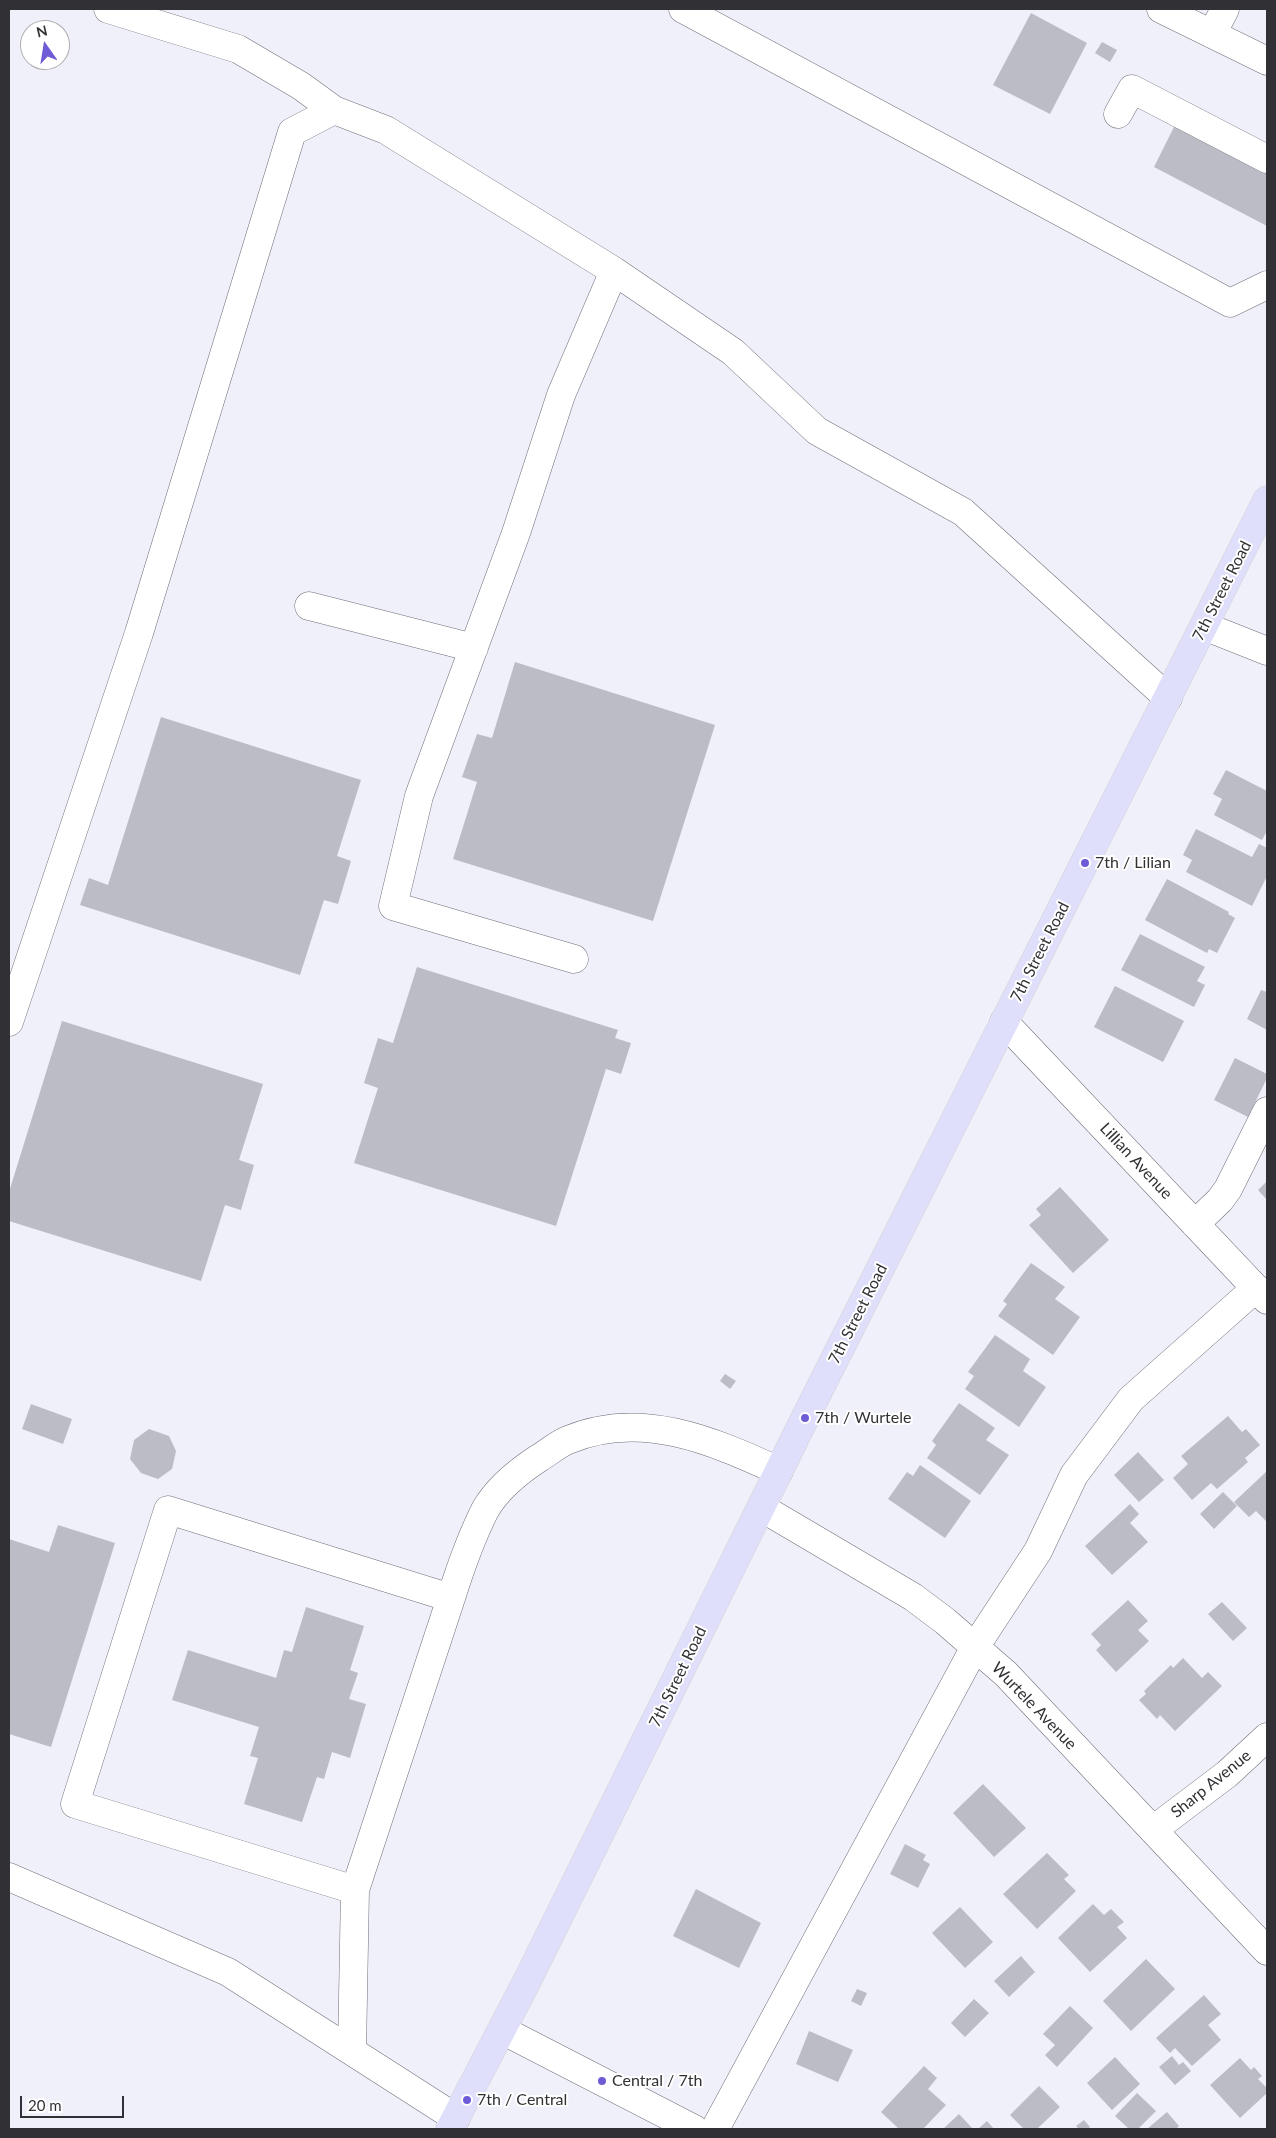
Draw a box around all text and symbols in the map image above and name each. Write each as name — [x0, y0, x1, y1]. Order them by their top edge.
north arrow — [20, 20, 70, 70]
text: N — [35, 21, 49, 40]
street label: 7th Street Road — [1189, 538, 1255, 644]
place label: 7th / Lilian — [1095, 853, 1171, 873]
marker: 7th / Lilian — [1079, 857, 1091, 869]
street label: 7th Street Road — [1007, 899, 1073, 1005]
street label: Lillian Avenue — [1096, 1119, 1176, 1203]
street label: 7th Street Road — [825, 1261, 891, 1367]
place label: 7th / Wurtele — [815, 1408, 911, 1428]
marker: 7th / Wurtele — [799, 1412, 811, 1424]
street label: 7th Street Road — [645, 1623, 711, 1731]
street label: Wurtele Avenue — [987, 1658, 1081, 1754]
street label: Sharp Avenue — [1167, 1746, 1255, 1822]
place label: Central / 7th — [612, 2071, 702, 2091]
marker: Central / 7th — [596, 2075, 608, 2087]
scale bar — [22, 2086, 126, 2118]
place label: 7th / Central — [477, 2090, 567, 2110]
marker: 7th / Central — [461, 2094, 473, 2106]
text: 20 m — [28, 2096, 62, 2114]

